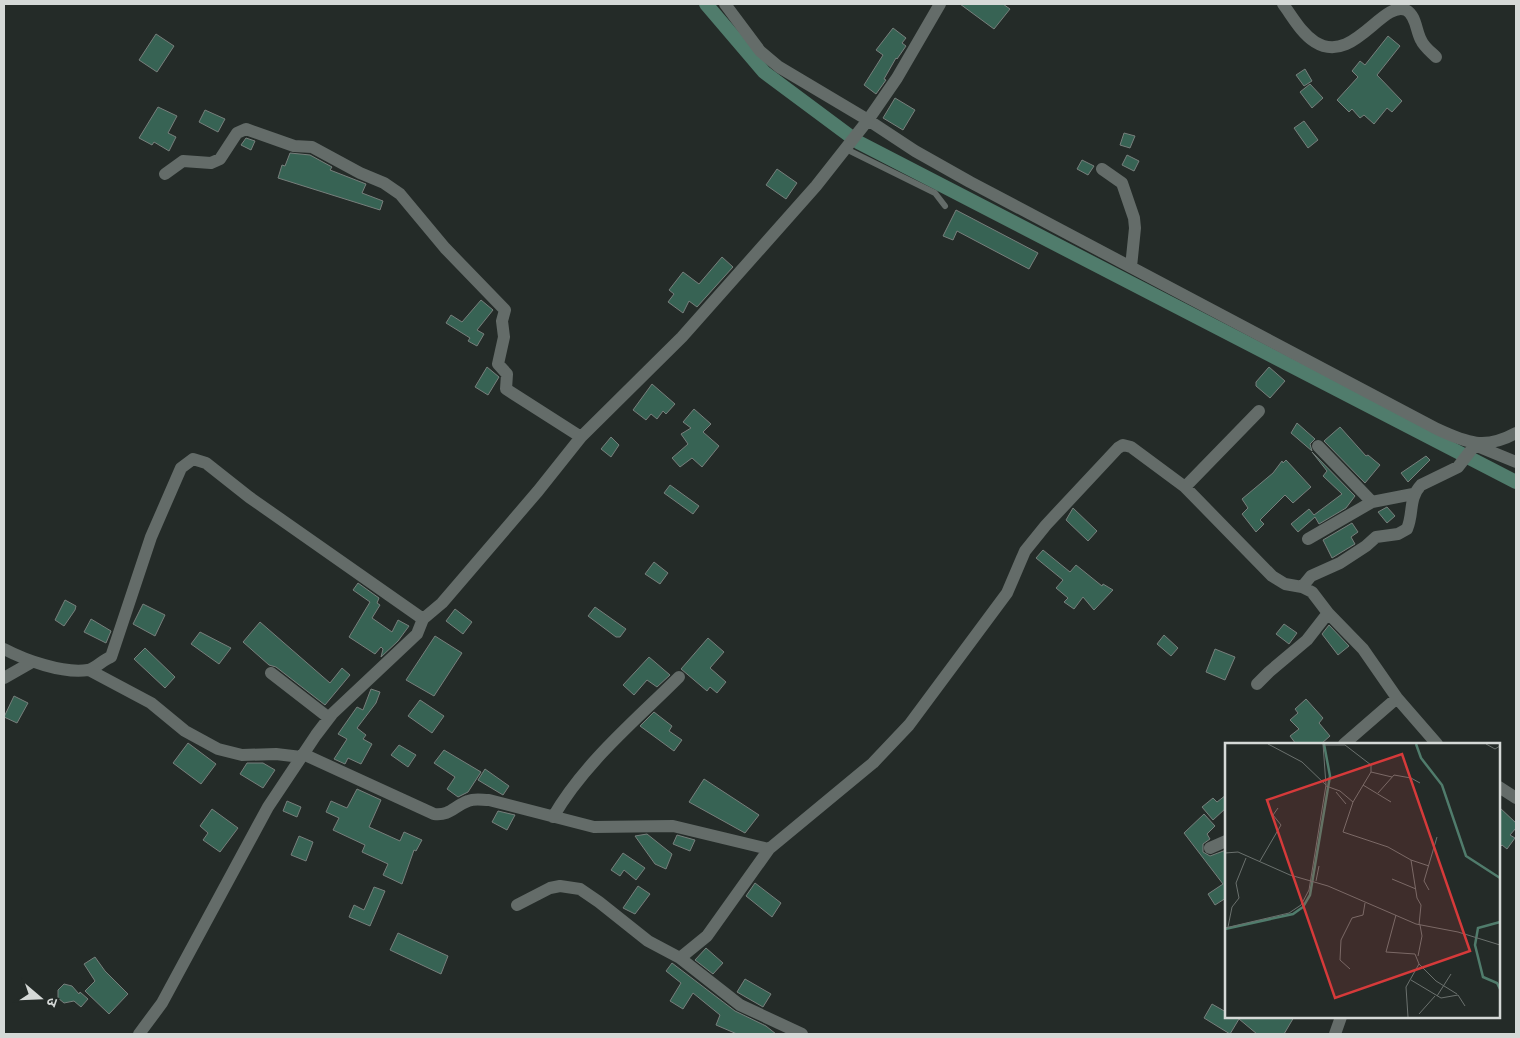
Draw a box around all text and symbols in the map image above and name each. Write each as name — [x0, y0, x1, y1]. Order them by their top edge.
inset map — [1225, 743, 1500, 1018]
north arrow — [15, 973, 65, 1023]
text: उ — [43, 996, 62, 1010]

